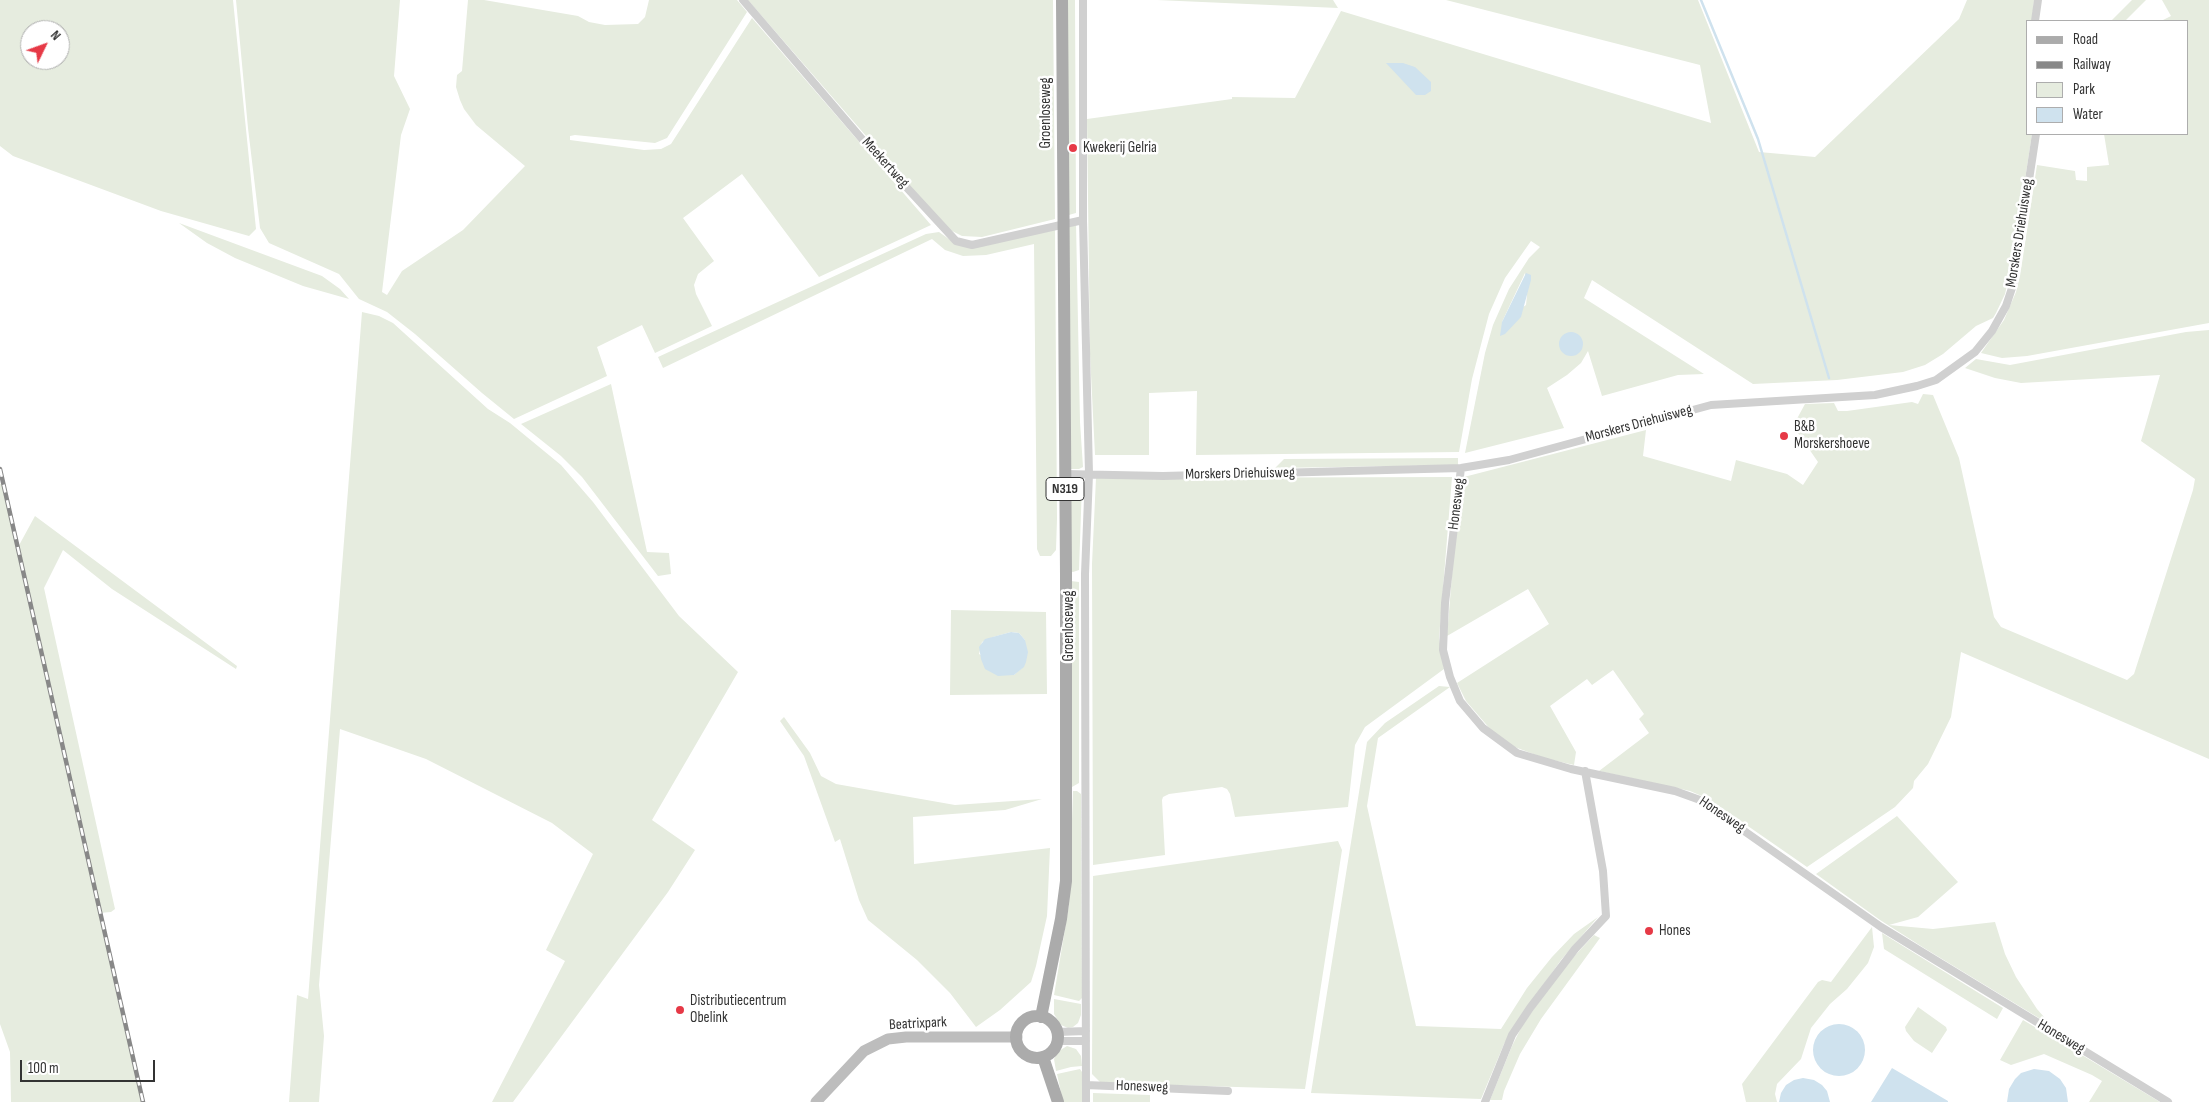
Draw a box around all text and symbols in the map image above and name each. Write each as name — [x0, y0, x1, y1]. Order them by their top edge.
north arrow — [20, 20, 70, 70]
legend — [2026, 20, 2189, 135]
text: N — [47, 27, 65, 44]
text: Road — [2073, 30, 2098, 49]
text: Railway — [2073, 55, 2111, 74]
street label: Groenloseweg — [1037, 77, 1055, 149]
text: Park — [2073, 80, 2095, 99]
text: Water — [2073, 105, 2103, 124]
street label: Meekertweg — [858, 134, 912, 192]
place label: Kwekerij Gelria — [1083, 139, 1157, 157]
marker: Kwekerij Gelria — [1067, 142, 1079, 154]
street label: Morskers Driehuisweg — [2003, 177, 2037, 289]
street label: Morskers Driehuisweg — [1584, 401, 1694, 447]
place label: B&B Morskershoeve — [1794, 418, 1870, 453]
marker: B&B Morskershoeve — [1778, 430, 1790, 442]
street label: Morskers Driehuisweg — [1185, 464, 1295, 484]
street label: Honesweg — [1445, 477, 1469, 531]
road number: N319 — [1046, 478, 1084, 500]
street label: Groenloseweg — [1060, 590, 1078, 662]
street label: Honesweg — [1695, 793, 1749, 837]
place label: Hones — [1659, 922, 1691, 940]
marker: Hones — [1643, 925, 1655, 937]
place label: Distributiecentrum Obelink — [690, 992, 786, 1027]
marker: Distributiecentrum Obelink — [674, 1004, 686, 1016]
street label: Beatrixpark — [889, 1014, 947, 1034]
street label: Honesweg — [2034, 1016, 2088, 1058]
scale bar — [22, 1050, 158, 1082]
text: 100 m — [28, 1059, 59, 1078]
street label: Honesweg — [1116, 1077, 1168, 1097]

